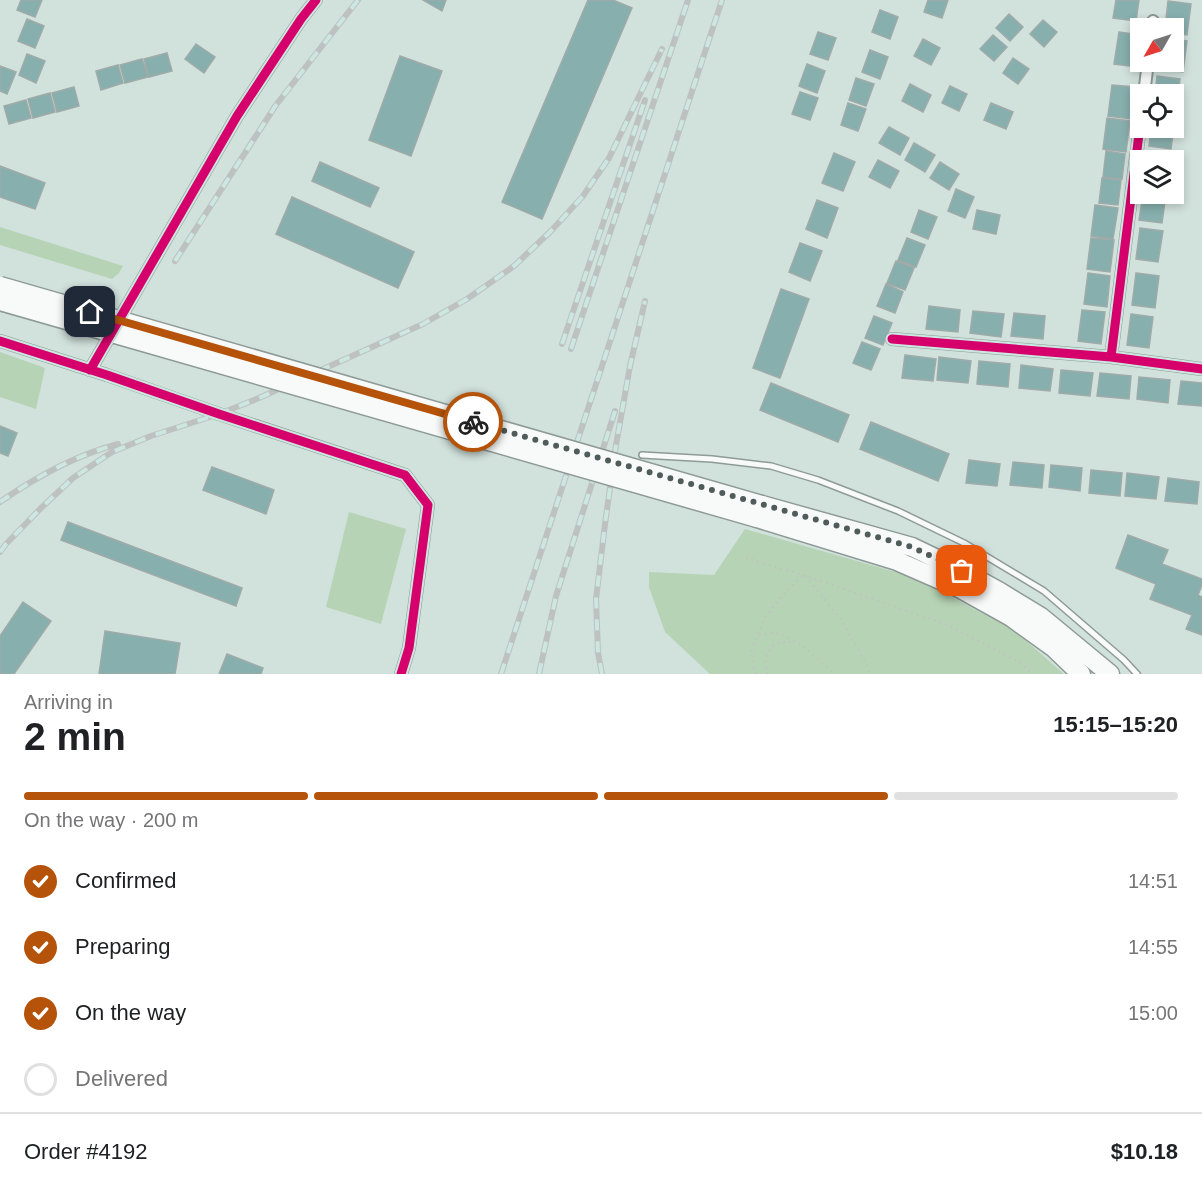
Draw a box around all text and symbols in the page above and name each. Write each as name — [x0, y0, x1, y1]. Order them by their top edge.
north arrow — [1130, 18, 1184, 72]
map controls — [1130, 18, 1184, 204]
button: locate — [1130, 84, 1184, 138]
button: layers — [1130, 150, 1184, 204]
pin — [64, 286, 115, 337]
icon: home — [73, 295, 106, 328]
courier — [443, 392, 503, 452]
icon: bike — [457, 406, 490, 439]
pin — [936, 545, 987, 596]
icon: bag — [945, 554, 978, 587]
text: Arriving in — [24, 691, 113, 713]
text: 15:15–15:20 — [1053, 712, 1178, 737]
text: 2 min — [24, 715, 126, 758]
text: On the way · 200 m — [24, 809, 199, 831]
icon: check — [24, 865, 57, 898]
text: Confirmed — [75, 868, 176, 893]
text: 14:51 — [1128, 870, 1178, 892]
icon: check — [24, 931, 57, 964]
text: Preparing — [75, 934, 170, 959]
text: 14:55 — [1128, 936, 1178, 958]
icon: check — [24, 997, 57, 1030]
text: On the way — [75, 1000, 186, 1025]
text: 15:00 — [1128, 1002, 1178, 1024]
text: Delivered — [75, 1066, 168, 1091]
text: Order #4192 — [24, 1139, 148, 1164]
text: $10.18 — [1111, 1139, 1178, 1164]

